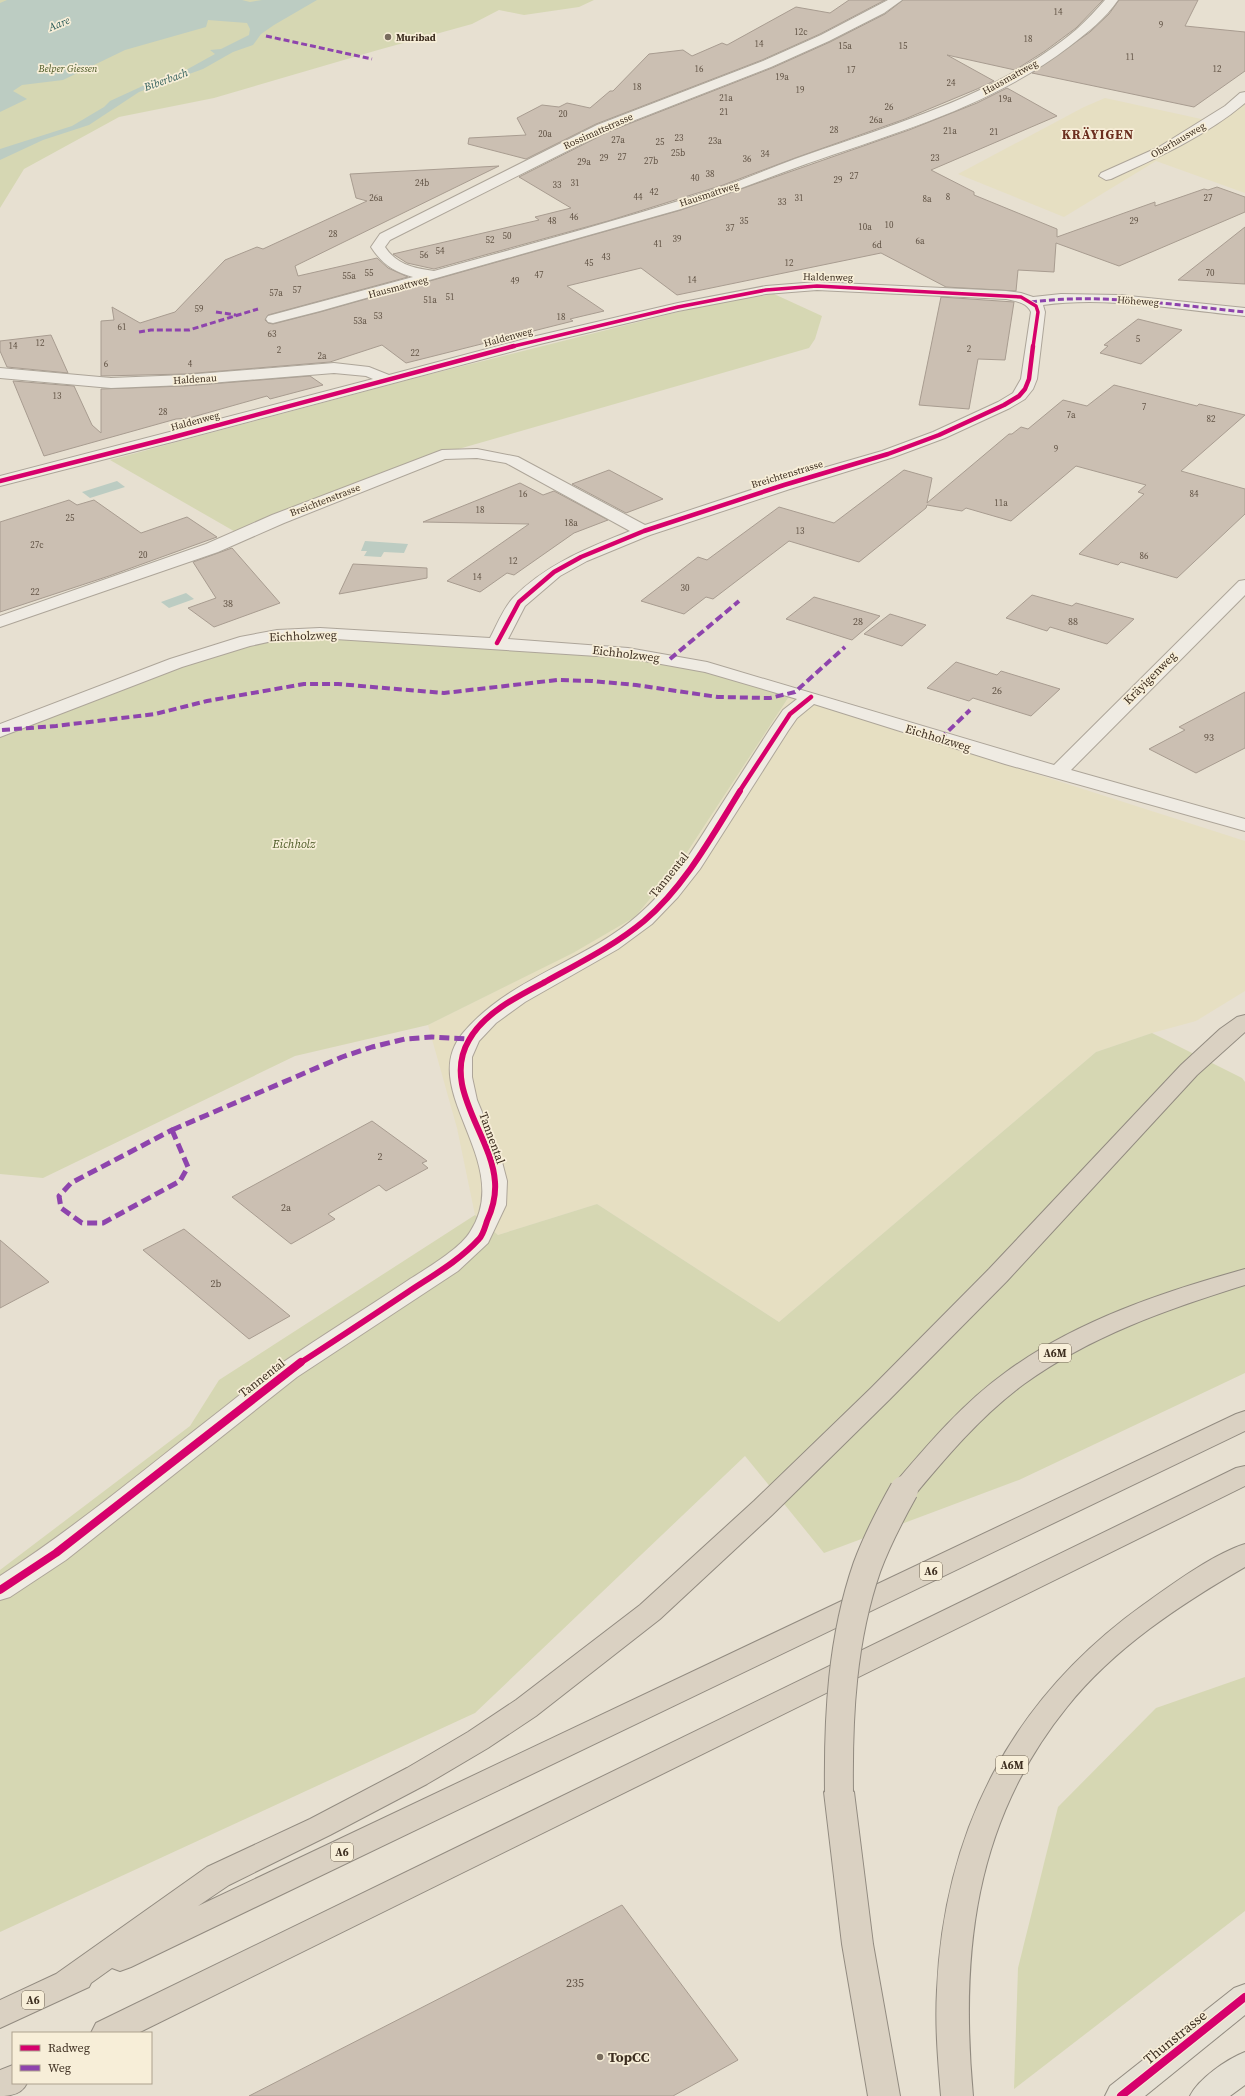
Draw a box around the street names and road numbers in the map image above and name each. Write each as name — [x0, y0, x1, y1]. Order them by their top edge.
street label: Hausmattweg — [980, 56, 1040, 98]
street label: Rossimattstrasse — [561, 110, 635, 152]
street label: Oberhausweg — [1148, 119, 1208, 161]
street label: Hausmattweg — [678, 178, 740, 210]
street label: Haldenweg — [803, 270, 853, 284]
street label: Hausmattweg — [367, 273, 429, 301]
street label: Höheweg — [1117, 293, 1159, 309]
street label: Haldenweg — [482, 324, 534, 350]
street label: Haldenau — [173, 371, 217, 387]
street label: Haldenweg — [169, 408, 221, 434]
street label: Breichtenstrasse — [750, 457, 824, 491]
street label: Breichtenstrasse — [288, 481, 362, 519]
street label: Eichholzweg — [269, 627, 337, 645]
street label: Eichholzweg — [591, 642, 661, 666]
street label: Kräyigenweg — [1120, 648, 1180, 708]
street label: Eichholzweg — [903, 720, 973, 756]
street label: Tannental — [646, 849, 693, 901]
street label: Tannental — [475, 1110, 509, 1167]
road number: A6M — [1039, 1344, 1071, 1362]
street label: Tannental — [236, 1355, 289, 1401]
road number: A6 — [920, 1562, 942, 1580]
road number: A6M — [996, 1756, 1028, 1774]
road number: A6 — [331, 1843, 353, 1861]
road number: A6 — [22, 1991, 44, 2009]
street label: Thunstrasse — [1139, 2005, 1211, 2069]

